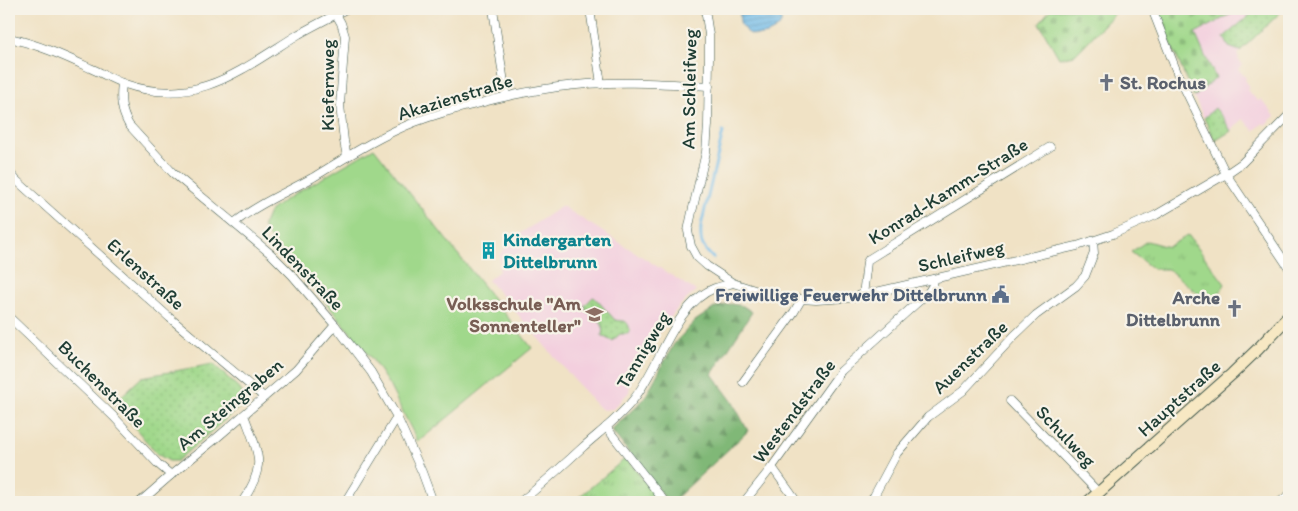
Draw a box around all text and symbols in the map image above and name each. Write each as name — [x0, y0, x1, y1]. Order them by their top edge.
street label: Am Schleifweg — [676, 28, 702, 149]
street label: Kiefernweg — [316, 39, 339, 131]
street label: Akazienstraße — [395, 69, 515, 125]
place label: St. Rochus — [1120, 71, 1206, 94]
church icon: St. Rochus — [1096, 72, 1116, 92]
street label: Konrad-Kamm-Straße — [864, 133, 1032, 249]
street label: Lindenstraße — [257, 221, 349, 315]
place label: Kindergarten Dittelbrunn — [503, 228, 611, 273]
street label: Erlenstraße — [102, 233, 190, 315]
street label: Schleifweg — [916, 235, 1007, 277]
building icon: Kindergarten Dittelbrunn — [479, 240, 499, 260]
place label: Freiwillige Feuerwehr Dittelbrunn — [715, 283, 987, 306]
public building icon: Freiwillige Feuerwehr Dittelbrunn — [991, 284, 1011, 304]
place label: Arche Dittelbrunn — [1126, 286, 1221, 331]
place label: Volksschule "Am Sonnenteller" — [446, 292, 582, 337]
church icon: Arche Dittelbrunn — [1224, 298, 1244, 318]
school or university icon: Volksschule "Am Sonnenteller" — [585, 304, 605, 324]
street label: Tannigweg — [611, 307, 675, 393]
street label: Auenstraße — [927, 315, 1013, 399]
street label: Buchenstraße — [53, 335, 151, 433]
street label: Am Steingraben — [172, 353, 288, 455]
street label: Westendstraße — [747, 354, 841, 468]
street label: Hauptstraße — [1133, 355, 1225, 441]
street label: Schulweg — [1031, 400, 1101, 472]

